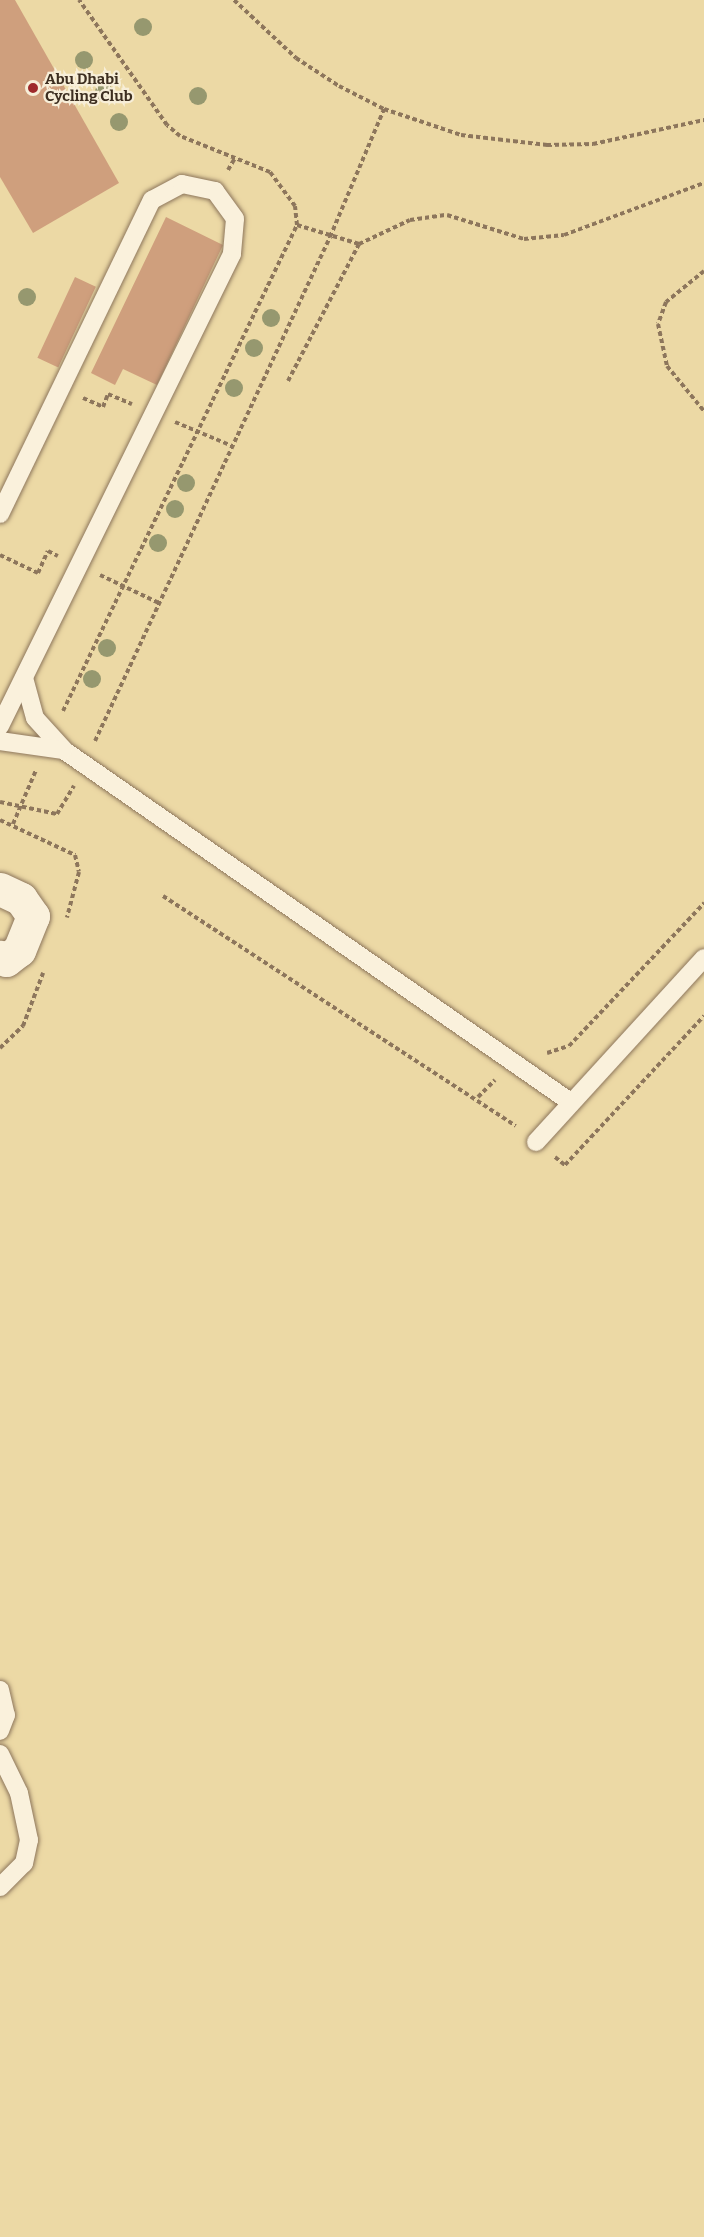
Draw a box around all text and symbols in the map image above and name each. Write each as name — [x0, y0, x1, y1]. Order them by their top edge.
place label: Abu Dhabi Cycling Club — [45, 70, 132, 105]
marker: Abu Dhabi Cycling Club — [26, 81, 40, 95]

